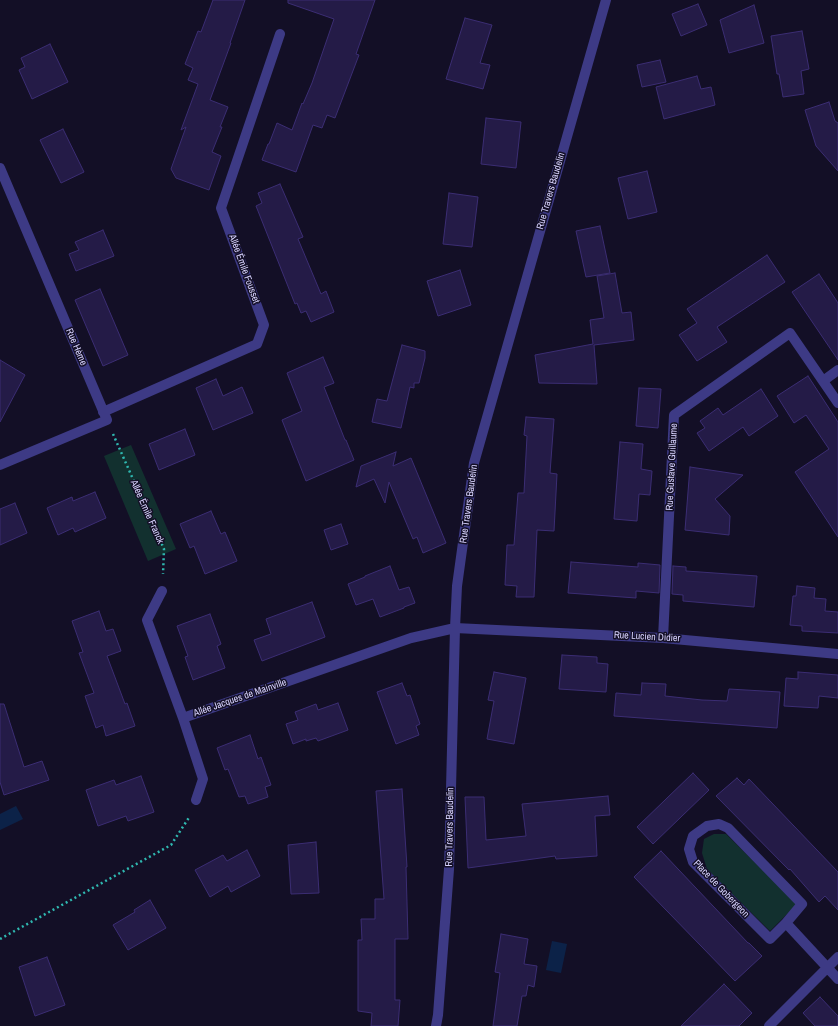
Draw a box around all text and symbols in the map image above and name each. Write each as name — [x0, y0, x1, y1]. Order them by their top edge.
street label: Rue Travers Baudelin — [534, 151, 568, 231]
street label: Allée Émile Fousset — [226, 233, 262, 305]
street label: Rue Hème — [63, 327, 89, 367]
street label: Rue Gustave Guillaume — [664, 423, 680, 511]
street label: Rue Travers Baudelin — [458, 464, 480, 544]
street label: Allée Émile Franck — [128, 478, 166, 546]
street label: Rue Lucien Didier — [613, 629, 681, 645]
street label: Allée Jacques de Mainville — [192, 676, 288, 720]
street label: Rue Travers Baudelin — [443, 787, 457, 867]
street label: Place de Gobergeon — [691, 858, 751, 920]

